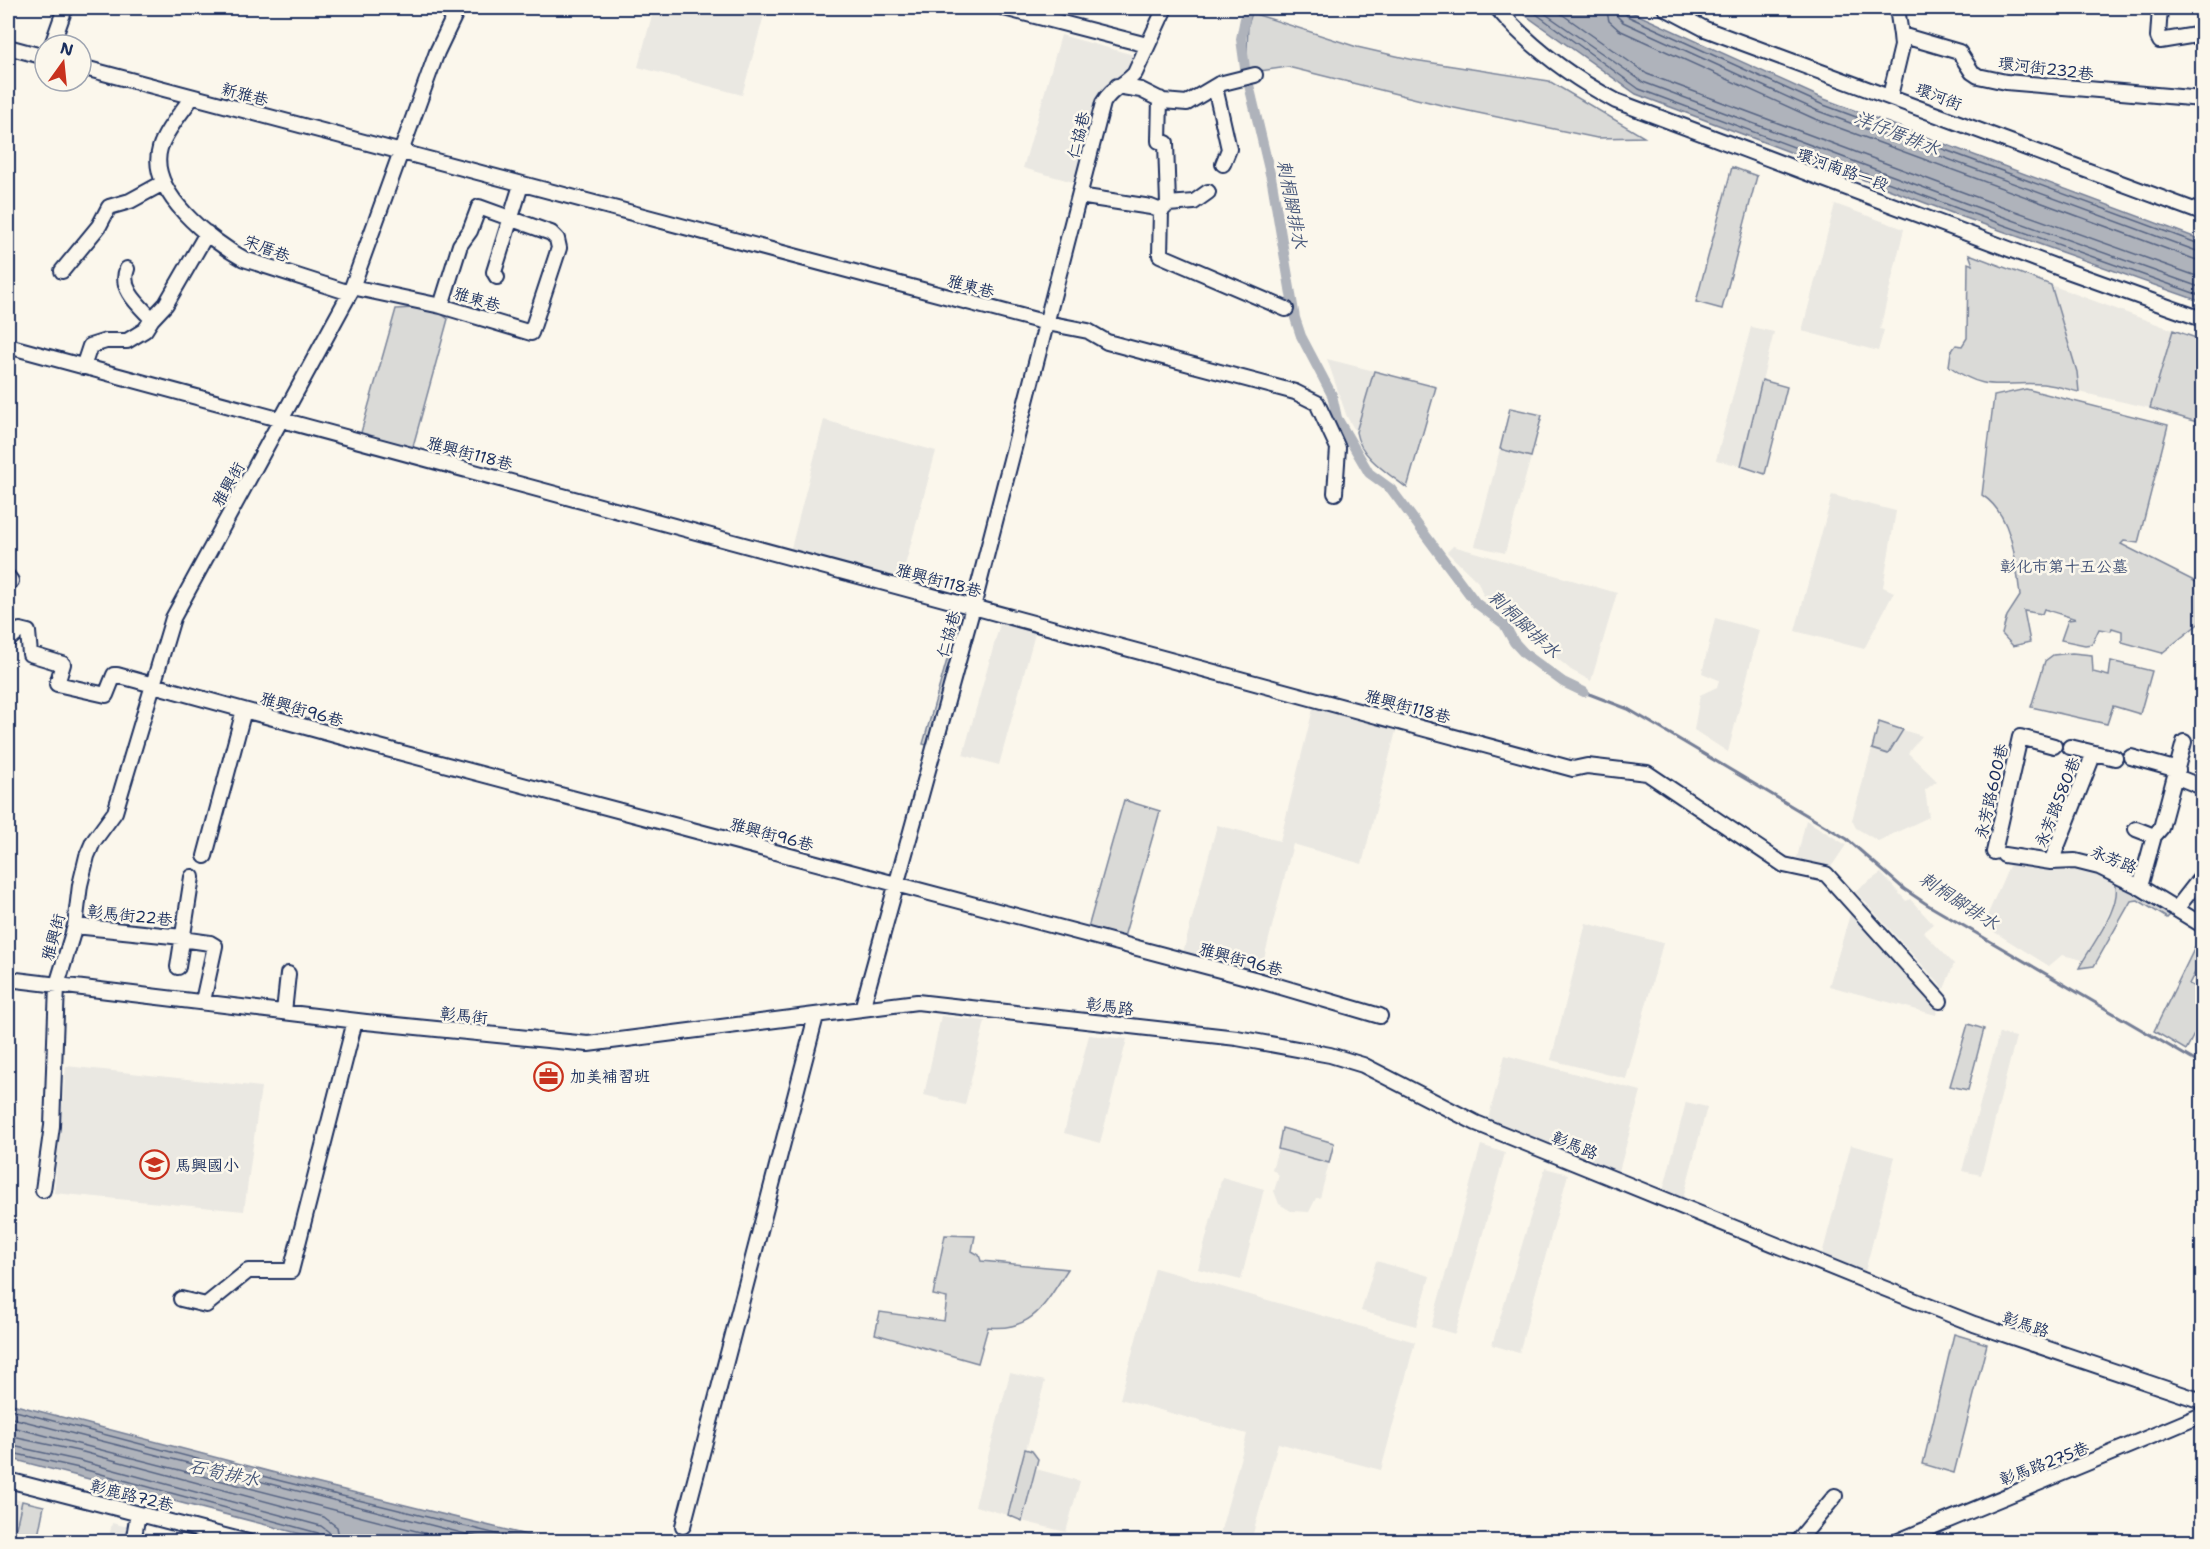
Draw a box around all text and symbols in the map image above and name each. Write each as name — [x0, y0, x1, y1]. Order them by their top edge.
north arrow — [33, 33, 93, 93]
text: N — [58, 37, 76, 61]
street label: 環河街232巷 — [1997, 52, 2095, 85]
street label: 新雅巷 — [219, 78, 271, 111]
street label: 環河街 — [1913, 78, 1965, 115]
water label: 洋仔厝排水 — [1851, 105, 1944, 161]
street label: 仁協巷 — [1062, 109, 1094, 161]
street label: 環河南路一段 — [1794, 143, 1892, 196]
water label: 刺桐腳排水 — [1272, 158, 1313, 251]
street label: 宋厝巷 — [241, 230, 293, 267]
street label: 雅東巷 — [945, 270, 997, 303]
street label: 雅東巷 — [451, 282, 503, 317]
street label: 雅興街118巷 — [425, 432, 515, 475]
street label: 雅興街 — [208, 458, 249, 510]
park label: 彰化市第十五公墓 — [2000, 556, 2128, 577]
street label: 雅興街118巷 — [894, 559, 984, 602]
water label: 刺桐腳排水 — [1483, 585, 1566, 664]
street label: 仁協巷 — [932, 608, 965, 660]
street label: 雅興街118巷 — [1363, 685, 1453, 728]
street label: 雅興街96巷 — [258, 688, 346, 731]
street label: 永芳路600巷 — [1970, 741, 2013, 841]
street label: 永芳路580巷 — [2030, 754, 2085, 850]
street label: 雅興街96巷 — [728, 813, 816, 856]
street label: 永芳路 — [2088, 841, 2140, 878]
water label: 刺桐腳排水 — [1915, 866, 2004, 936]
street label: 彰馬街22巷 — [86, 901, 174, 930]
street label: 雅興街 — [37, 911, 70, 963]
street label: 雅興街96巷 — [1197, 938, 1285, 981]
street label: 彰馬路 — [1085, 993, 1135, 1020]
street label: 彰馬街 — [439, 1003, 489, 1028]
office icon: 加美補習班 — [533, 1060, 565, 1092]
place label: 加美補習班 — [570, 1066, 650, 1087]
street label: 彰馬路 — [1549, 1127, 1601, 1164]
school or university icon: 馬興國小 — [138, 1149, 170, 1181]
place label: 馬興國小 — [175, 1155, 239, 1176]
street label: 彰馬路 — [2000, 1307, 2052, 1342]
street label: 彰馬路275巷 — [1996, 1437, 2092, 1490]
water label: 石筍排水 — [186, 1454, 263, 1492]
street label: 彰鹿路72巷 — [88, 1475, 176, 1516]

